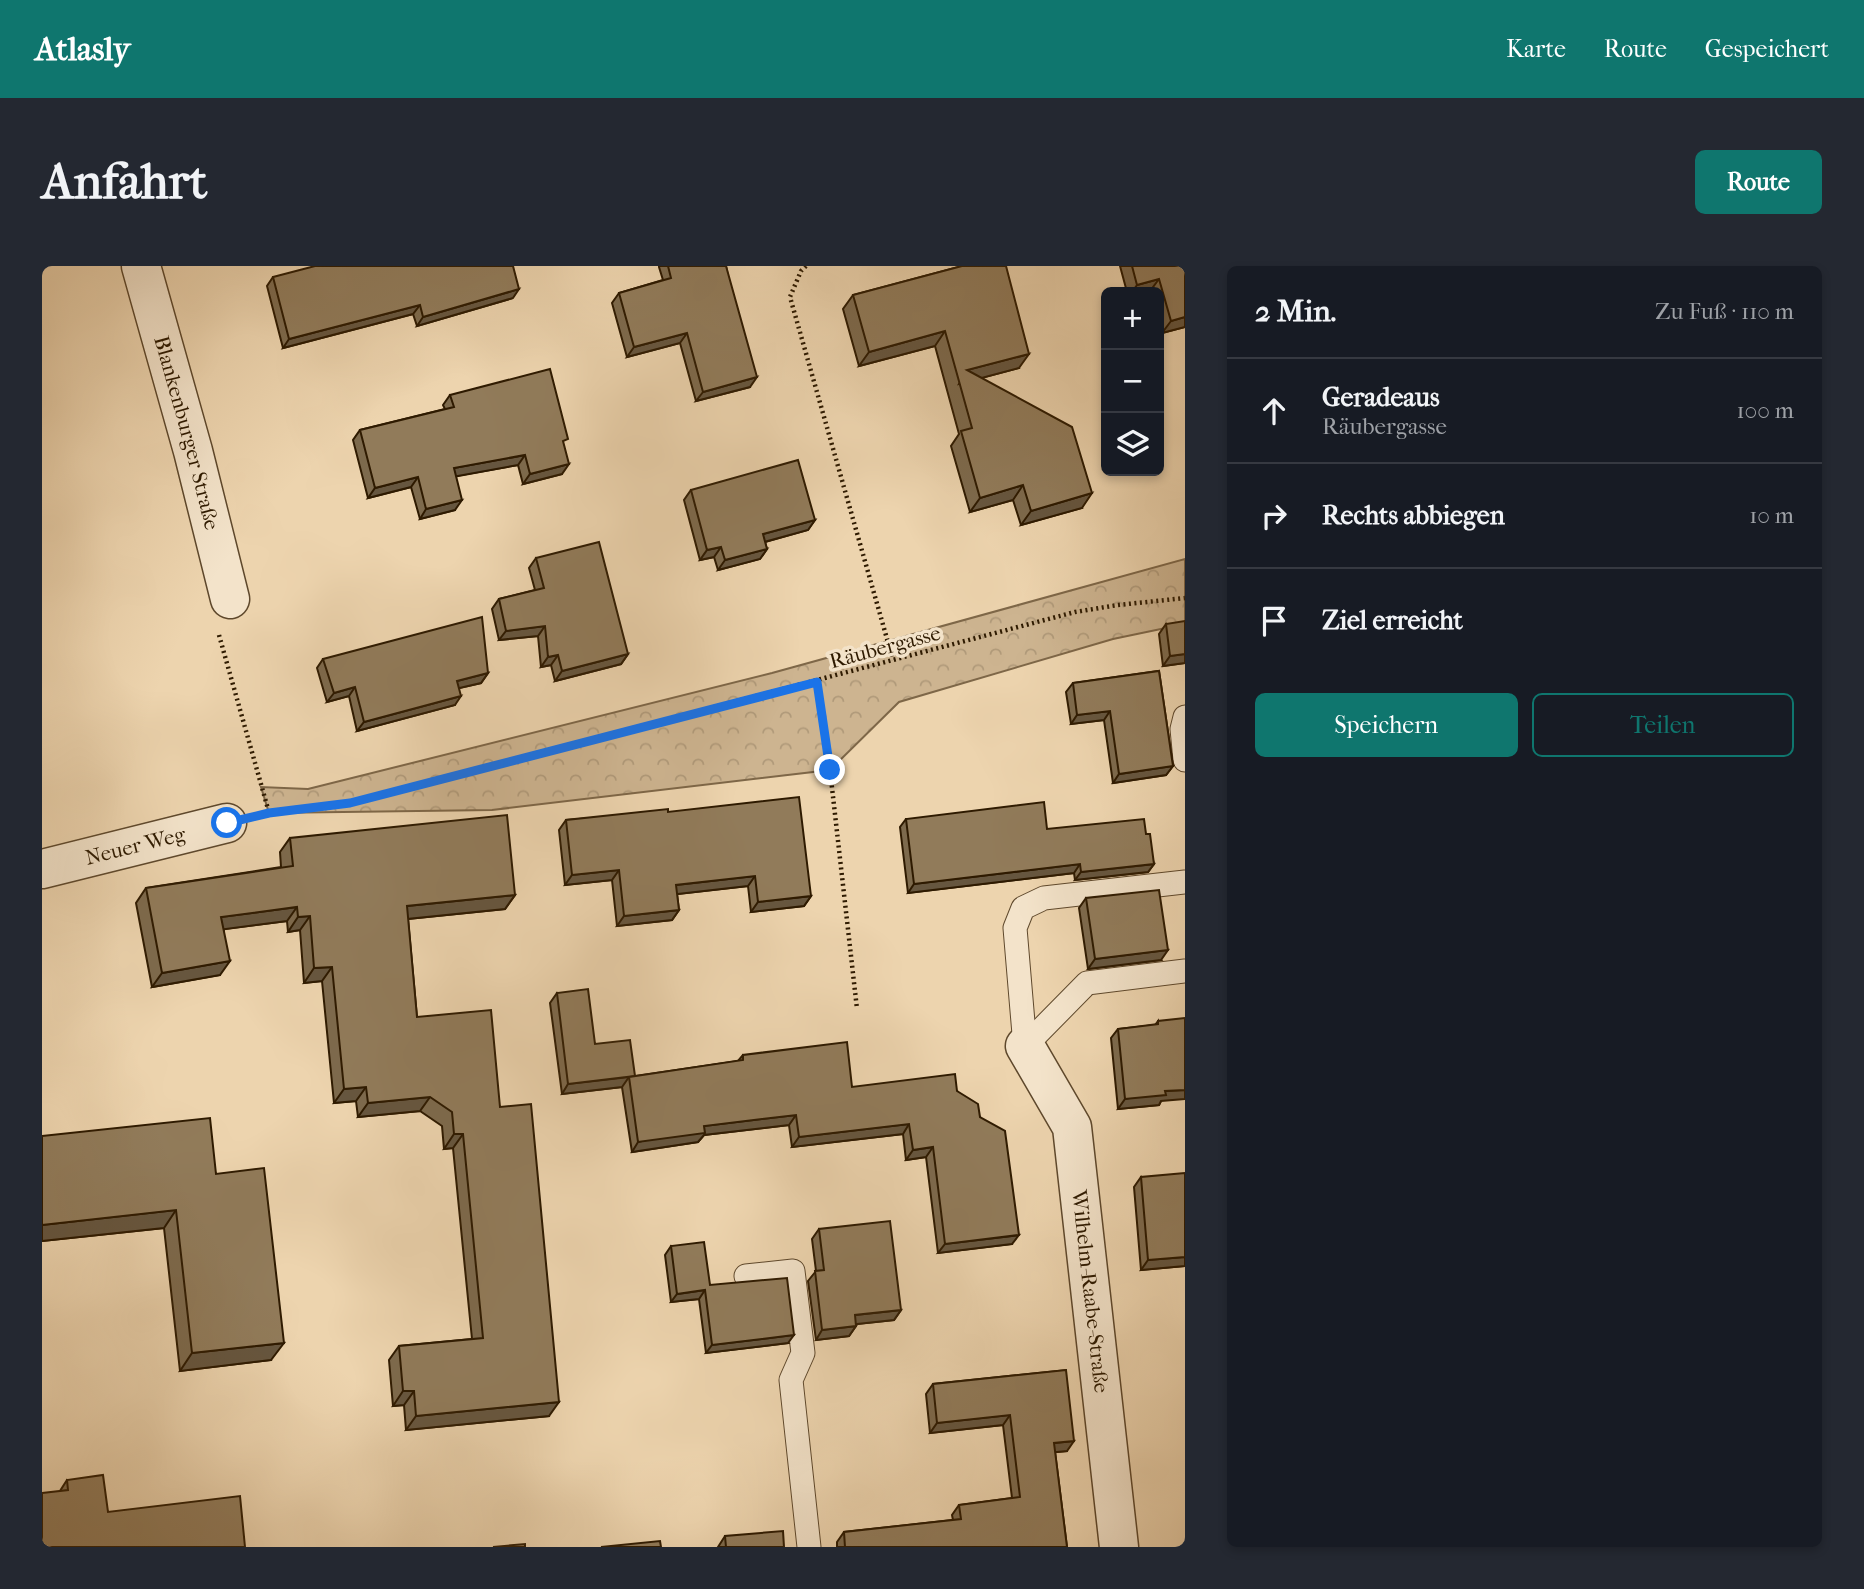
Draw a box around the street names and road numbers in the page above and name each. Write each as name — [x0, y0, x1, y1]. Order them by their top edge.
street label: Blankenburger Straße — [149, 333, 224, 532]
street label: Räubergasse — [827, 621, 943, 673]
street label: Neuer Weg — [83, 822, 188, 870]
street label: Wilhelm-Raabe-Straße — [1067, 1188, 1114, 1394]

